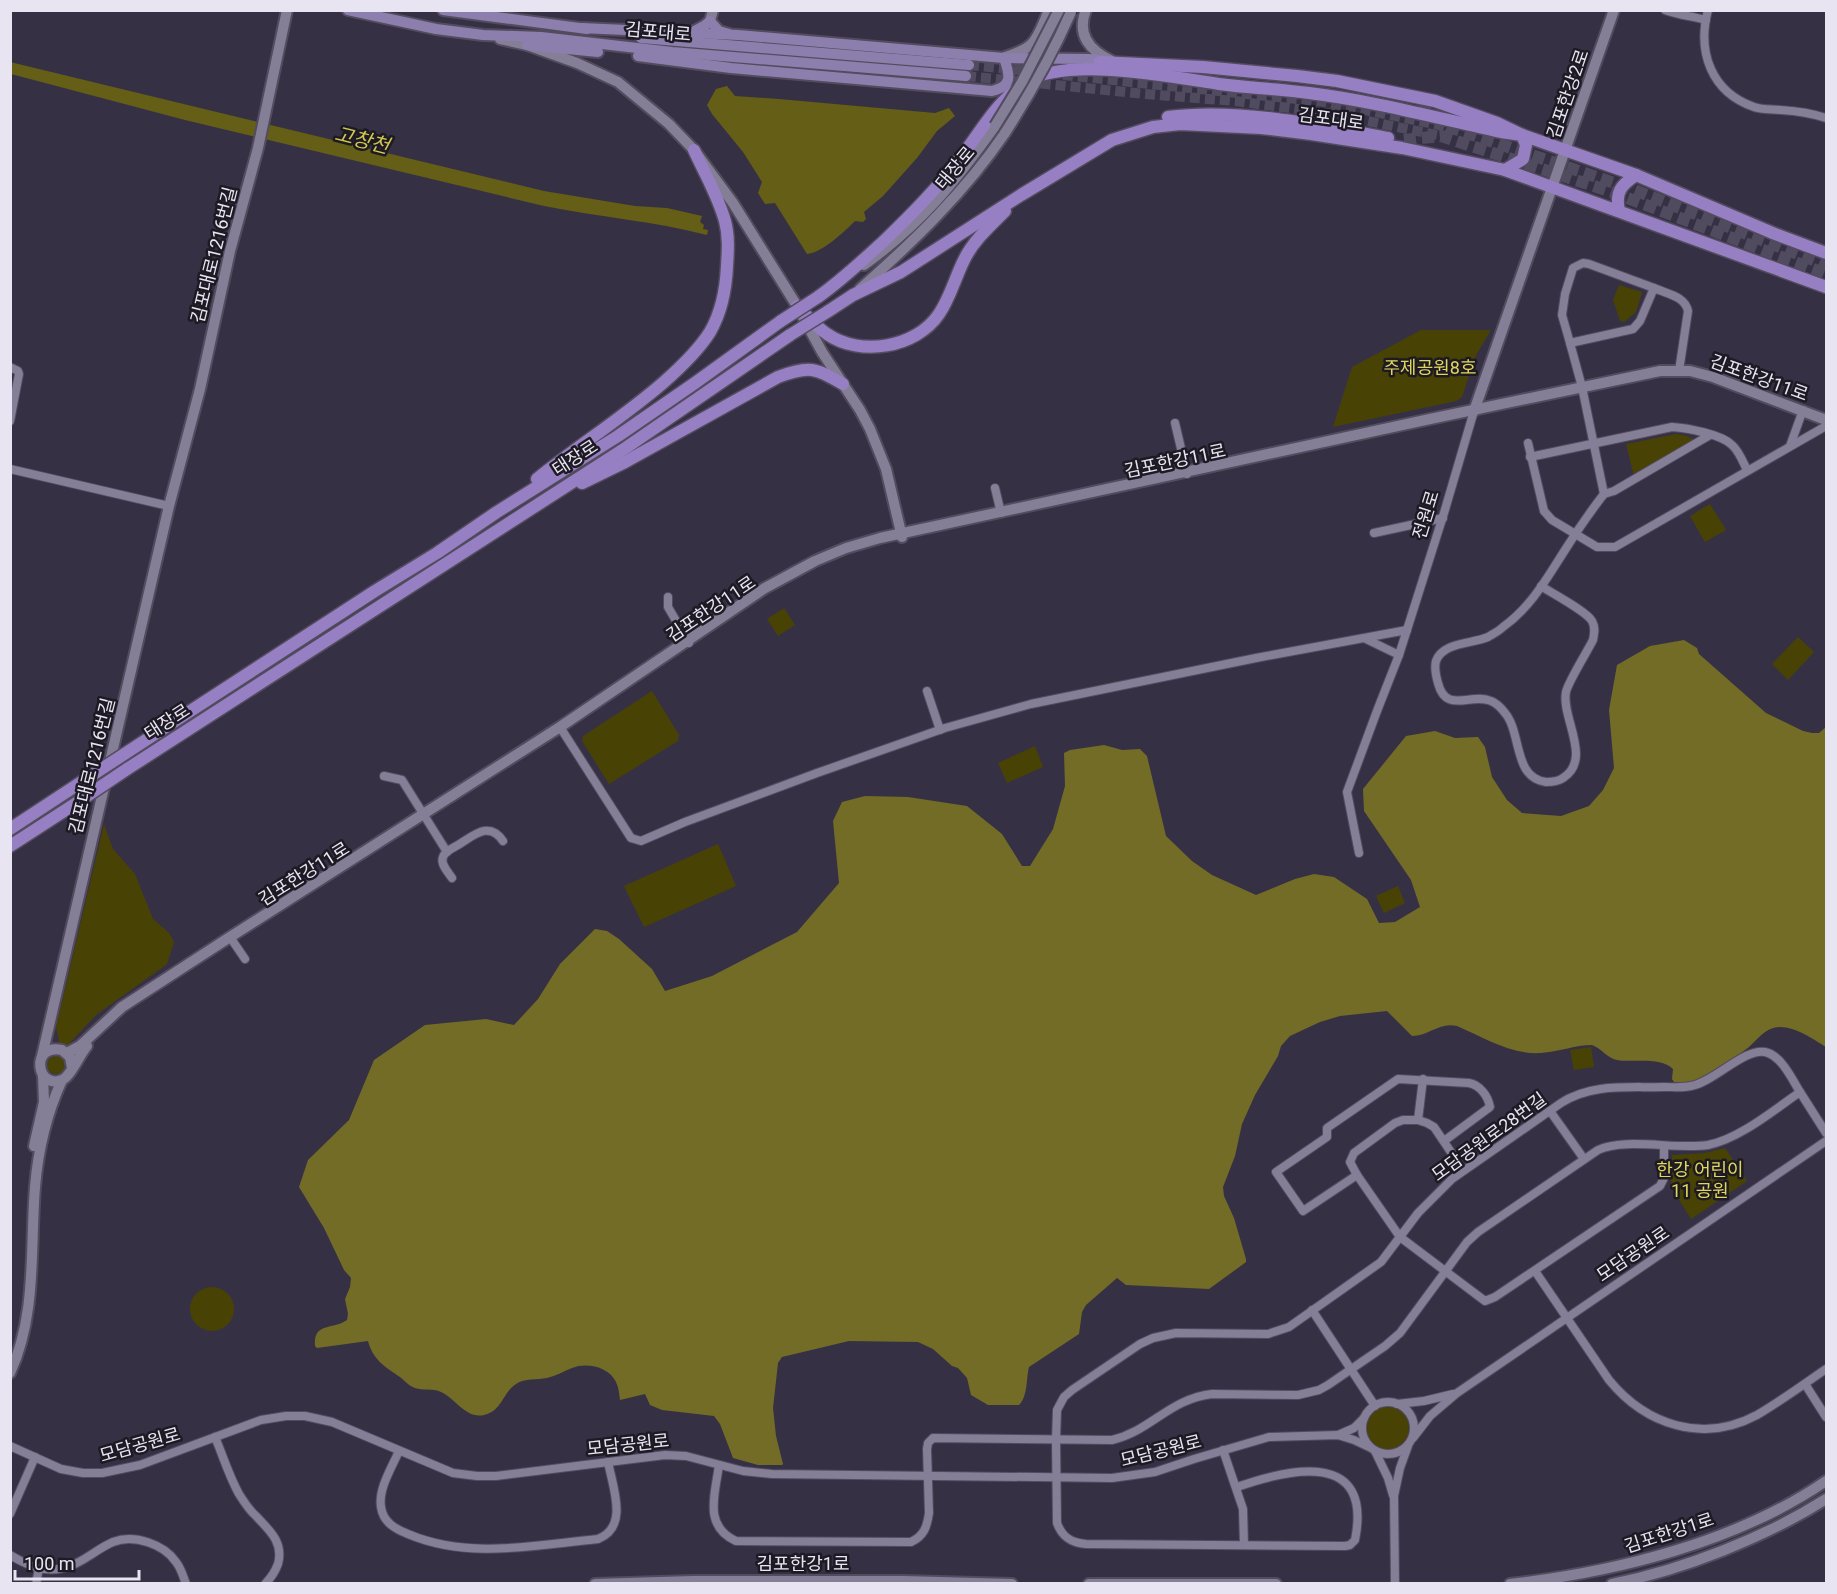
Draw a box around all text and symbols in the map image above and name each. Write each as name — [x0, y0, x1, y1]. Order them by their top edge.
street label: 김포대로 — [624, 18, 692, 45]
street label: 김포한강2로 — [1542, 46, 1593, 141]
street label: 김포대로 — [1297, 103, 1365, 134]
water label: 고창천 — [332, 122, 394, 159]
street label: 태장로 — [931, 142, 979, 193]
street label: 김포대로1216번길 — [186, 185, 241, 325]
street label: 김포한강11로 — [1707, 350, 1811, 405]
park label: 주제공원8호 — [1384, 357, 1476, 378]
street label: 태장로 — [548, 435, 601, 480]
street label: 김포한강11로 — [1122, 440, 1227, 481]
street label: 전원로 — [1408, 488, 1443, 542]
street label: 김포한강11로 — [662, 571, 759, 646]
street label: 김포대로1216번길 — [64, 696, 119, 836]
street label: 태장로 — [140, 699, 193, 744]
street label: 김포한강11로 — [254, 837, 353, 910]
street label: 모담공원로28번길 — [1427, 1088, 1550, 1185]
park label: 한강 어린이 11 공원 — [1656, 1159, 1744, 1201]
street label: 모담공원로 — [1593, 1222, 1673, 1285]
street label: 모담공원로 — [97, 1423, 183, 1466]
street label: 모담공원로 — [586, 1430, 670, 1459]
street label: 모담공원로 — [1118, 1430, 1204, 1471]
street label: 김포한강1로 — [1621, 1508, 1716, 1557]
scale bar — [15, 1543, 140, 1581]
text: 100 m — [24, 1553, 75, 1574]
street label: 김포한강1로 — [757, 1553, 849, 1574]

